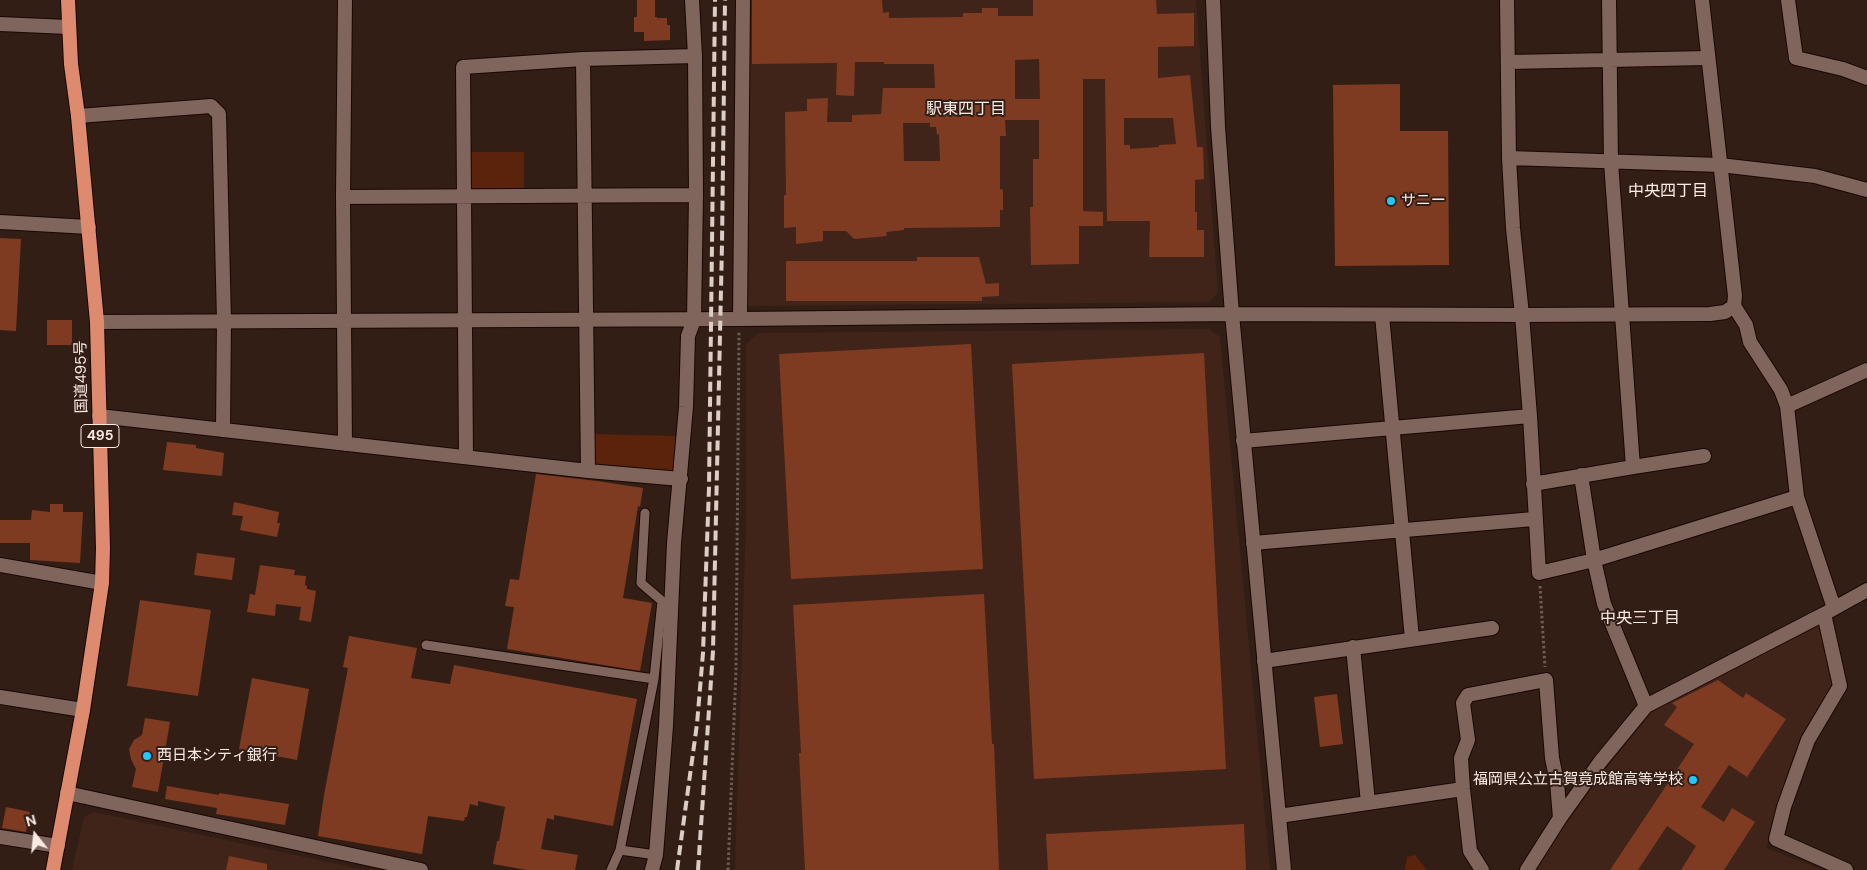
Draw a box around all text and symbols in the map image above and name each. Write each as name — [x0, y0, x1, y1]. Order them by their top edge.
district label: 駅東四丁目 — [926, 100, 1006, 120]
district label: 中央四丁目 — [1628, 182, 1708, 202]
place label: サニー — [1401, 192, 1446, 210]
marker: サニー — [1385, 195, 1397, 207]
street label: 国道495号 — [72, 341, 92, 413]
road number: 495 — [81, 424, 119, 448]
district label: 中央三丁目 — [1600, 609, 1680, 629]
place label: 西日本シティ銀行 — [157, 747, 277, 765]
marker: 西日本シティ銀行 — [141, 750, 153, 762]
place label: 福岡県公立古賀竟成館高等学校 — [1473, 771, 1683, 789]
marker: 福岡県公立古賀竟成館高等学校 — [1687, 774, 1699, 786]
north arrow — [10, 810, 60, 860]
text: N — [23, 811, 38, 831]

